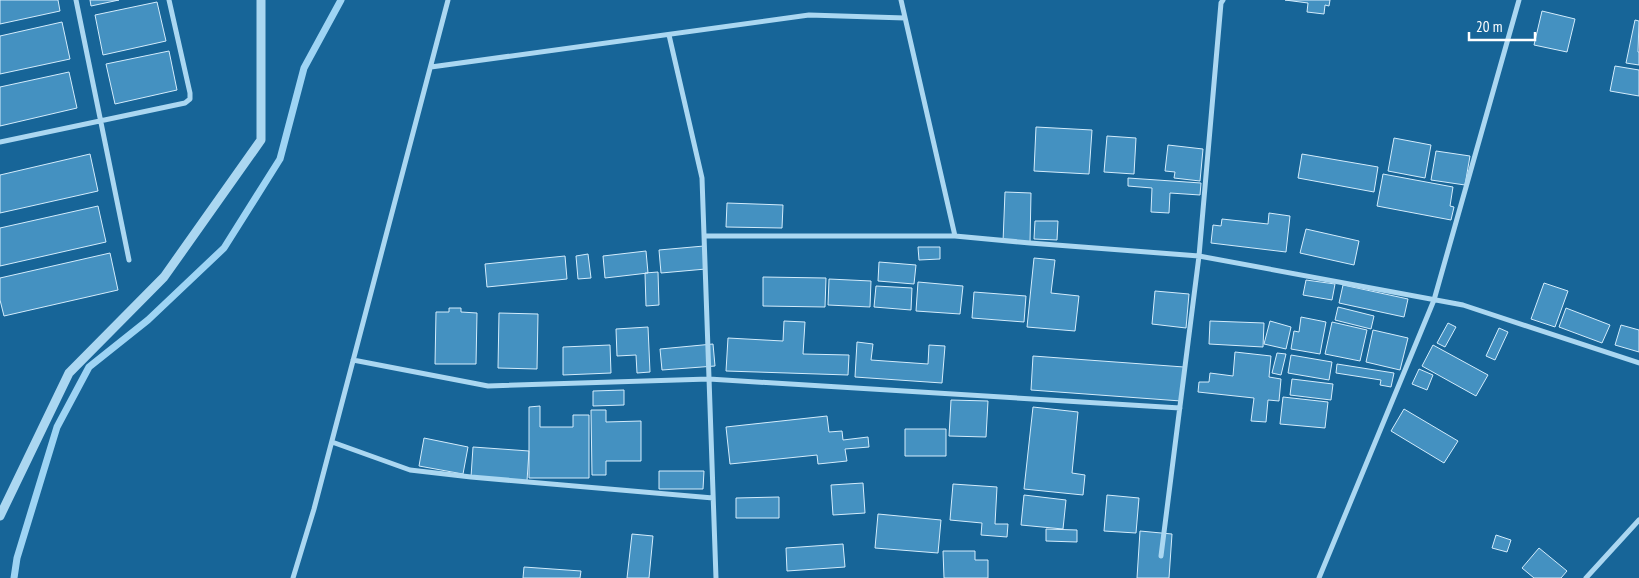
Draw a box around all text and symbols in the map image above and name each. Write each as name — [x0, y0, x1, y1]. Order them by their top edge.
scale bar — [1469, 10, 1535, 42]
text: 20 m — [1476, 17, 1502, 36]

